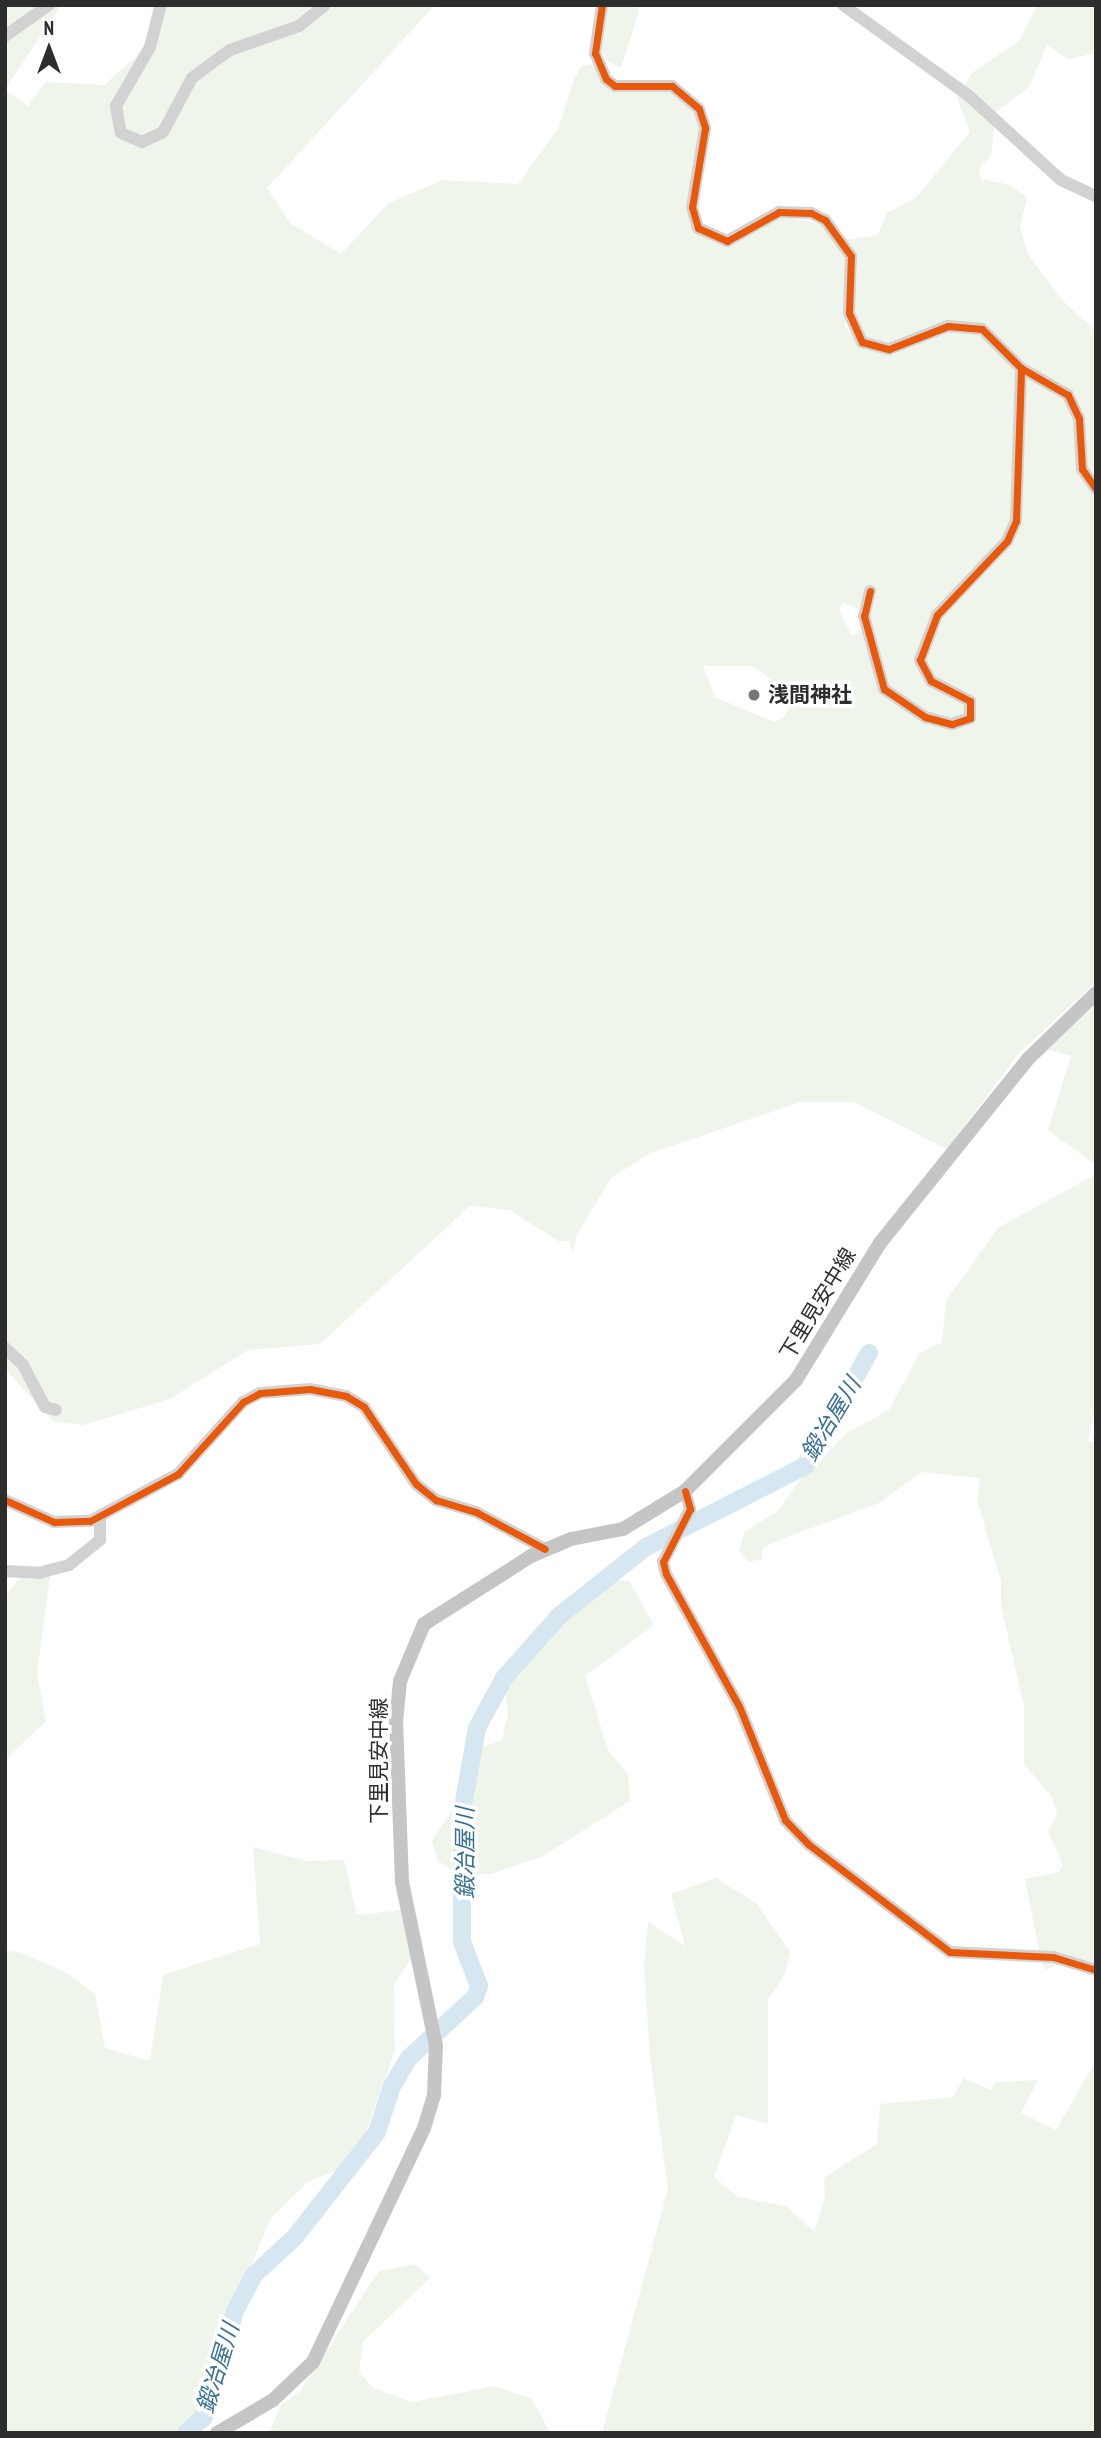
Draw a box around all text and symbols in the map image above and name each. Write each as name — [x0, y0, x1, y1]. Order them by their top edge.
north arrow — [14, 14, 84, 84]
text: N — [44, 16, 54, 40]
place label: 浅間神社 — [768, 682, 852, 708]
marker: 浅間神社 — [746, 687, 762, 703]
street label: 下里見安中線 — [775, 1244, 861, 1364]
water label: 鍛冶屋川 — [795, 1372, 867, 1466]
street label: 下里見安中線 — [366, 1698, 392, 1824]
water label: 鍛冶屋川 — [451, 1807, 479, 1899]
water label: 鍛冶屋川 — [191, 2320, 245, 2416]

